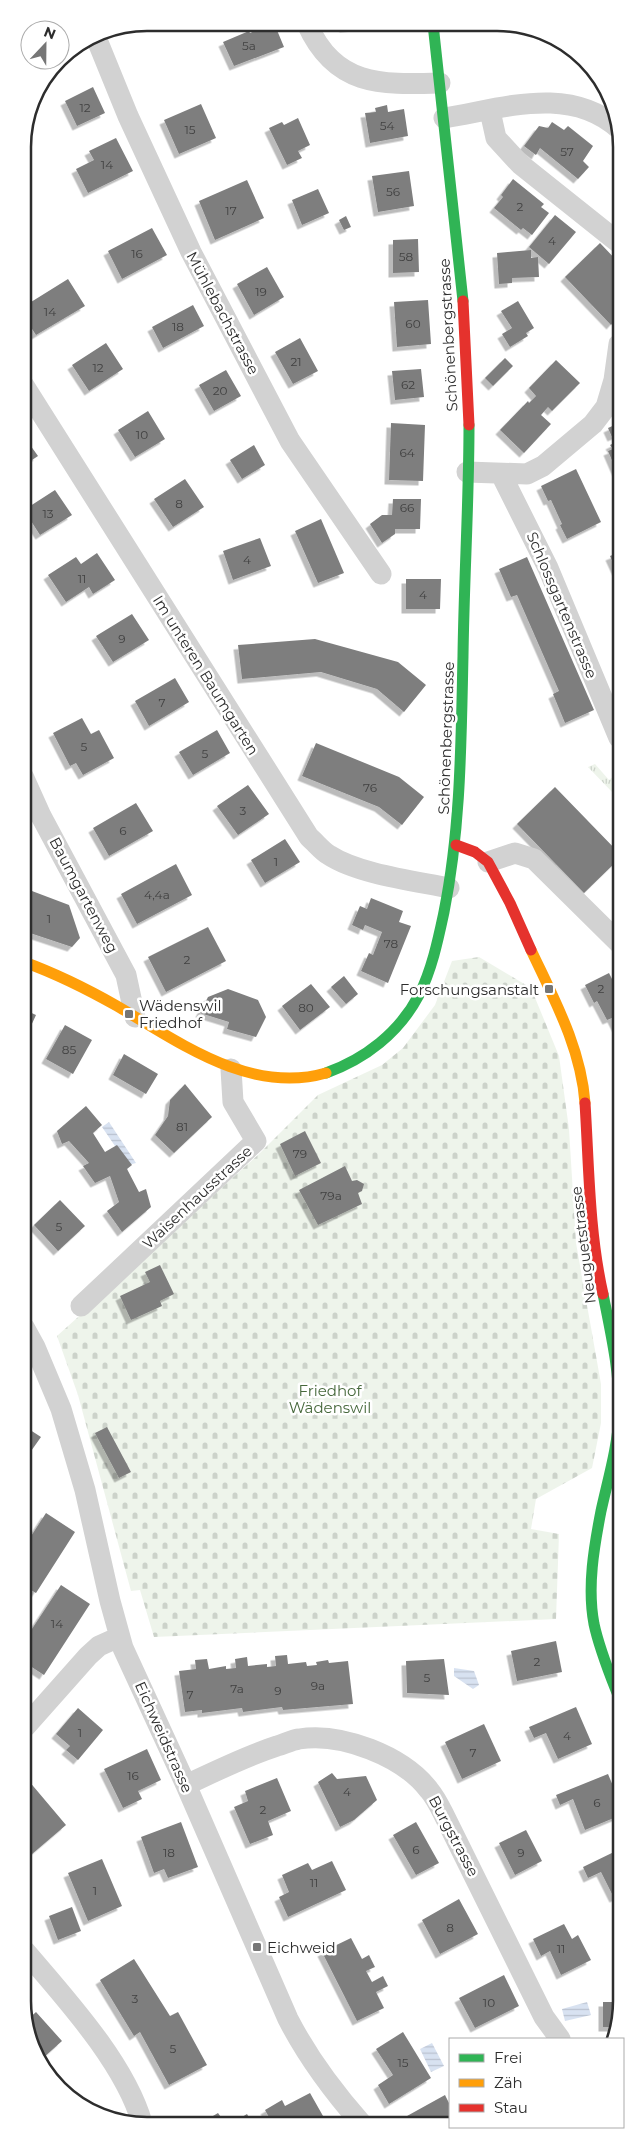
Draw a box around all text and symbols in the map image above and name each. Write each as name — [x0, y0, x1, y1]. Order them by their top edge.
north arrow — [20, 20, 70, 70]
text: N — [41, 22, 58, 43]
house number: 5a — [242, 38, 256, 53]
house number: 12 — [79, 100, 91, 115]
house number: 54 — [380, 118, 394, 133]
house number: 15 — [184, 122, 196, 137]
house number: 57 — [560, 144, 574, 159]
house number: 14 — [101, 157, 113, 172]
house number: 56 — [386, 184, 400, 199]
house number: 2 — [517, 199, 524, 214]
house number: 17 — [225, 203, 237, 218]
house number: 4 — [548, 233, 556, 248]
house number: 16 — [131, 246, 143, 261]
street label: Mühlebachstrasse — [183, 248, 263, 378]
house number: 58 — [399, 249, 414, 264]
street label: Schönenbergstrasse — [435, 258, 461, 412]
house number: 19 — [255, 284, 267, 299]
house number: 14 — [44, 304, 56, 319]
house number: 60 — [405, 316, 421, 331]
house number: 18 — [172, 319, 184, 334]
house number: 21 — [290, 354, 302, 369]
house number: 12 — [92, 360, 104, 375]
house number: 62 — [401, 377, 415, 392]
house number: 20 — [213, 383, 227, 398]
house number: 10 — [136, 427, 148, 442]
house number: 64 — [399, 445, 415, 460]
house number: 8 — [175, 496, 183, 511]
house number: 66 — [400, 500, 414, 515]
house number: 13 — [42, 506, 54, 521]
street label: Schlossgartenstrasse — [522, 529, 602, 681]
house number: 4 — [243, 552, 251, 567]
house number: 11 — [78, 571, 86, 586]
house number: 4 — [419, 587, 427, 602]
street label: Im unteren Baumgarten — [149, 592, 263, 758]
house number: 9 — [118, 631, 126, 646]
street label: Schönenbergstrasse — [434, 661, 458, 815]
house number: 7 — [158, 695, 166, 710]
house number: 5 — [81, 739, 88, 754]
house number: 5 — [202, 746, 209, 761]
house number: 76 — [363, 780, 377, 795]
house number: 3 — [240, 803, 247, 818]
house number: 6 — [119, 823, 127, 838]
street label: Baumgartenweg — [45, 834, 123, 956]
house number: 1 — [274, 854, 278, 869]
house number: 4,4a — [144, 887, 170, 902]
house number: 1 — [47, 911, 51, 926]
house number: 78 — [384, 936, 399, 951]
house number: 2 — [184, 952, 191, 967]
place label: Forschungsanstalt — [400, 980, 539, 999]
house number: 2 — [598, 981, 605, 996]
marker: Forschungsanstalt — [543, 983, 555, 995]
place label: Wädenswil Friedhof — [139, 996, 222, 1032]
house number: 80 — [298, 1000, 314, 1015]
marker: Wädenswil Friedhof — [123, 1008, 135, 1020]
house number: 85 — [62, 1042, 76, 1057]
house number: 81 — [176, 1119, 188, 1134]
street label: Waisenhausstrasse — [138, 1141, 256, 1253]
house number: 79 — [293, 1146, 307, 1161]
street label: Neuguetstrasse — [566, 1185, 600, 1305]
house number: 79a — [320, 1188, 342, 1203]
house number: 5 — [56, 1219, 63, 1234]
park label: Friedhof Wädenswil — [289, 1381, 371, 1417]
house number: 14 — [51, 1616, 63, 1631]
house number: 2 — [534, 1654, 541, 1669]
house number: 5 — [424, 1670, 431, 1685]
street label: Eichweidstrasse — [131, 1678, 197, 1796]
house number: 9a — [311, 1678, 325, 1693]
house number: 7a — [230, 1681, 244, 1696]
house number: 9 — [274, 1683, 282, 1698]
house number: 7 — [186, 1687, 194, 1702]
house number: 1 — [78, 1725, 82, 1740]
house number: 4 — [563, 1728, 571, 1743]
house number: 7 — [469, 1745, 477, 1760]
house number: 16 — [127, 1768, 139, 1783]
house number: 4 — [343, 1784, 351, 1799]
street label: Burgstrasse — [425, 1792, 483, 1880]
house number: 6 — [593, 1795, 601, 1810]
house number: 2 — [260, 1802, 267, 1817]
house number: 6 — [412, 1842, 420, 1857]
house number: 18 — [163, 1845, 175, 1860]
house number: 9 — [517, 1845, 525, 1860]
house number: 11 — [310, 1875, 318, 1890]
house number: 1 — [93, 1883, 97, 1898]
house number: 8 — [446, 1920, 454, 1935]
place label: Eichweid — [267, 1938, 336, 1957]
marker: Eichweid — [251, 1941, 263, 1953]
house number: 11 — [557, 1941, 565, 1956]
house number: 3 — [132, 1991, 139, 2006]
house number: 10 — [483, 1995, 495, 2010]
legend — [449, 2038, 624, 2128]
house number: 5 — [170, 2041, 177, 2056]
text: Frei — [494, 2048, 522, 2067]
house number: 15 — [397, 2055, 409, 2070]
text: Zäh — [494, 2073, 523, 2092]
text: Stau — [494, 2098, 528, 2117]

